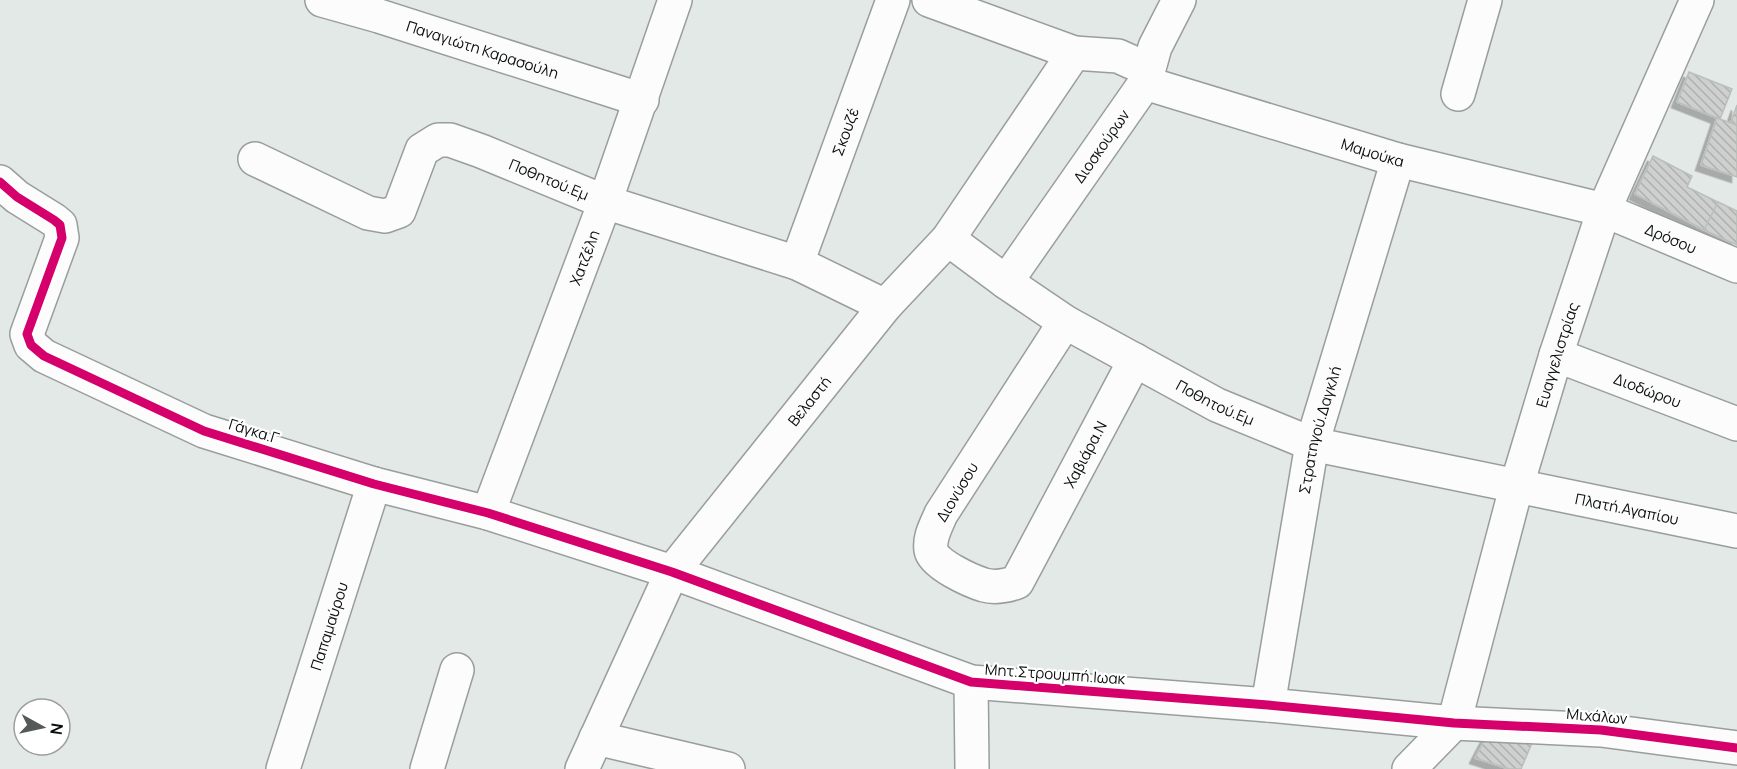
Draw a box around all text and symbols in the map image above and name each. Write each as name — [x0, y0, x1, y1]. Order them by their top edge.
street label: Παναγιώτη Καρασούλη — [404, 15, 562, 83]
street label: Σκουζέ — [827, 104, 864, 158]
street label: Διοσκούρων — [1068, 105, 1134, 187]
street label: Μαμούκα — [1339, 133, 1406, 172]
street label: Ποθητού.Εμ — [506, 153, 592, 205]
street label: Δρόσου — [1642, 218, 1700, 258]
street label: Χατζέλη — [564, 227, 604, 288]
street label: Ευαγγελιστρίας — [1530, 299, 1583, 410]
street label: Στρατηγού.Δαγκλή — [1293, 363, 1346, 496]
street label: Διοδώρου — [1611, 368, 1684, 412]
street label: Βελαστή — [783, 371, 836, 430]
street label: Ποθητού.Εμ — [1173, 374, 1258, 430]
street label: Γάγκα.Γ — [226, 413, 282, 449]
street label: Χαβιάρα.Ν — [1059, 417, 1111, 491]
street label: Διονύσου — [931, 458, 983, 526]
street label: Πλατή.Αγαπίου — [1573, 488, 1681, 529]
street label: Παπαμαύρου — [305, 579, 353, 673]
street label: Μητ.Στρουμπή.Ιωακ — [984, 659, 1126, 689]
north arrow — [12, 697, 72, 757]
street label: Μιχάλων — [1566, 703, 1629, 729]
text: N — [45, 722, 69, 736]

